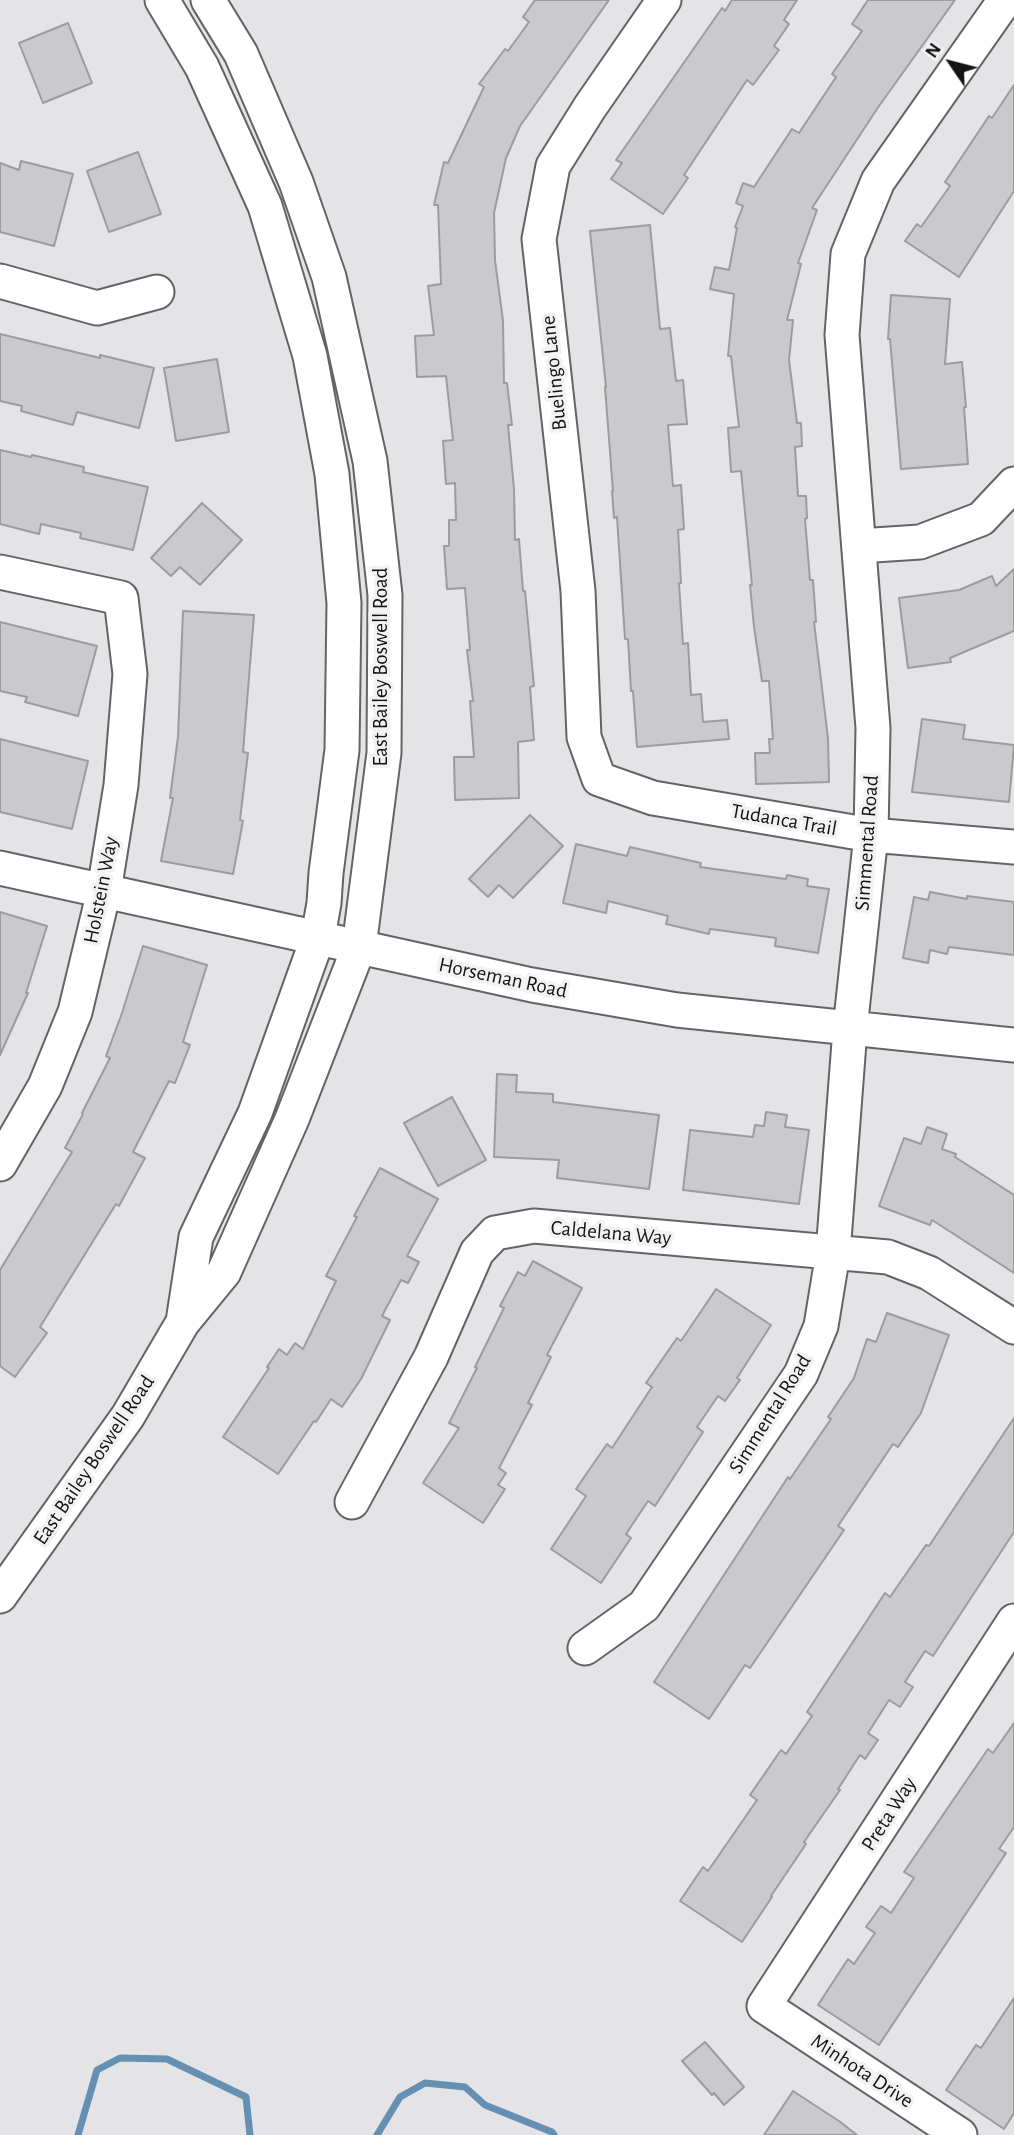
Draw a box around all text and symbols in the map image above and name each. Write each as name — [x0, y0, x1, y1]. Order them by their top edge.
north arrow — [916, 28, 986, 98]
text: N — [922, 40, 945, 62]
street label: Buelingo Lane — [535, 314, 573, 432]
street label: East Bailey Boswell Road — [368, 568, 394, 766]
street label: Simmental Road — [850, 774, 884, 912]
street label: Tudanca Trail — [729, 798, 839, 842]
street label: Holstein Way — [78, 834, 124, 946]
street label: Horseman Road — [436, 952, 570, 1004]
street label: Caldelana Way — [550, 1215, 672, 1251]
street label: Simmental Road — [723, 1350, 817, 1478]
street label: East Bailey Boswell Road — [28, 1370, 160, 1550]
street label: Preta Way — [856, 1772, 922, 1856]
street label: Minhota Drive — [806, 2028, 918, 2114]

